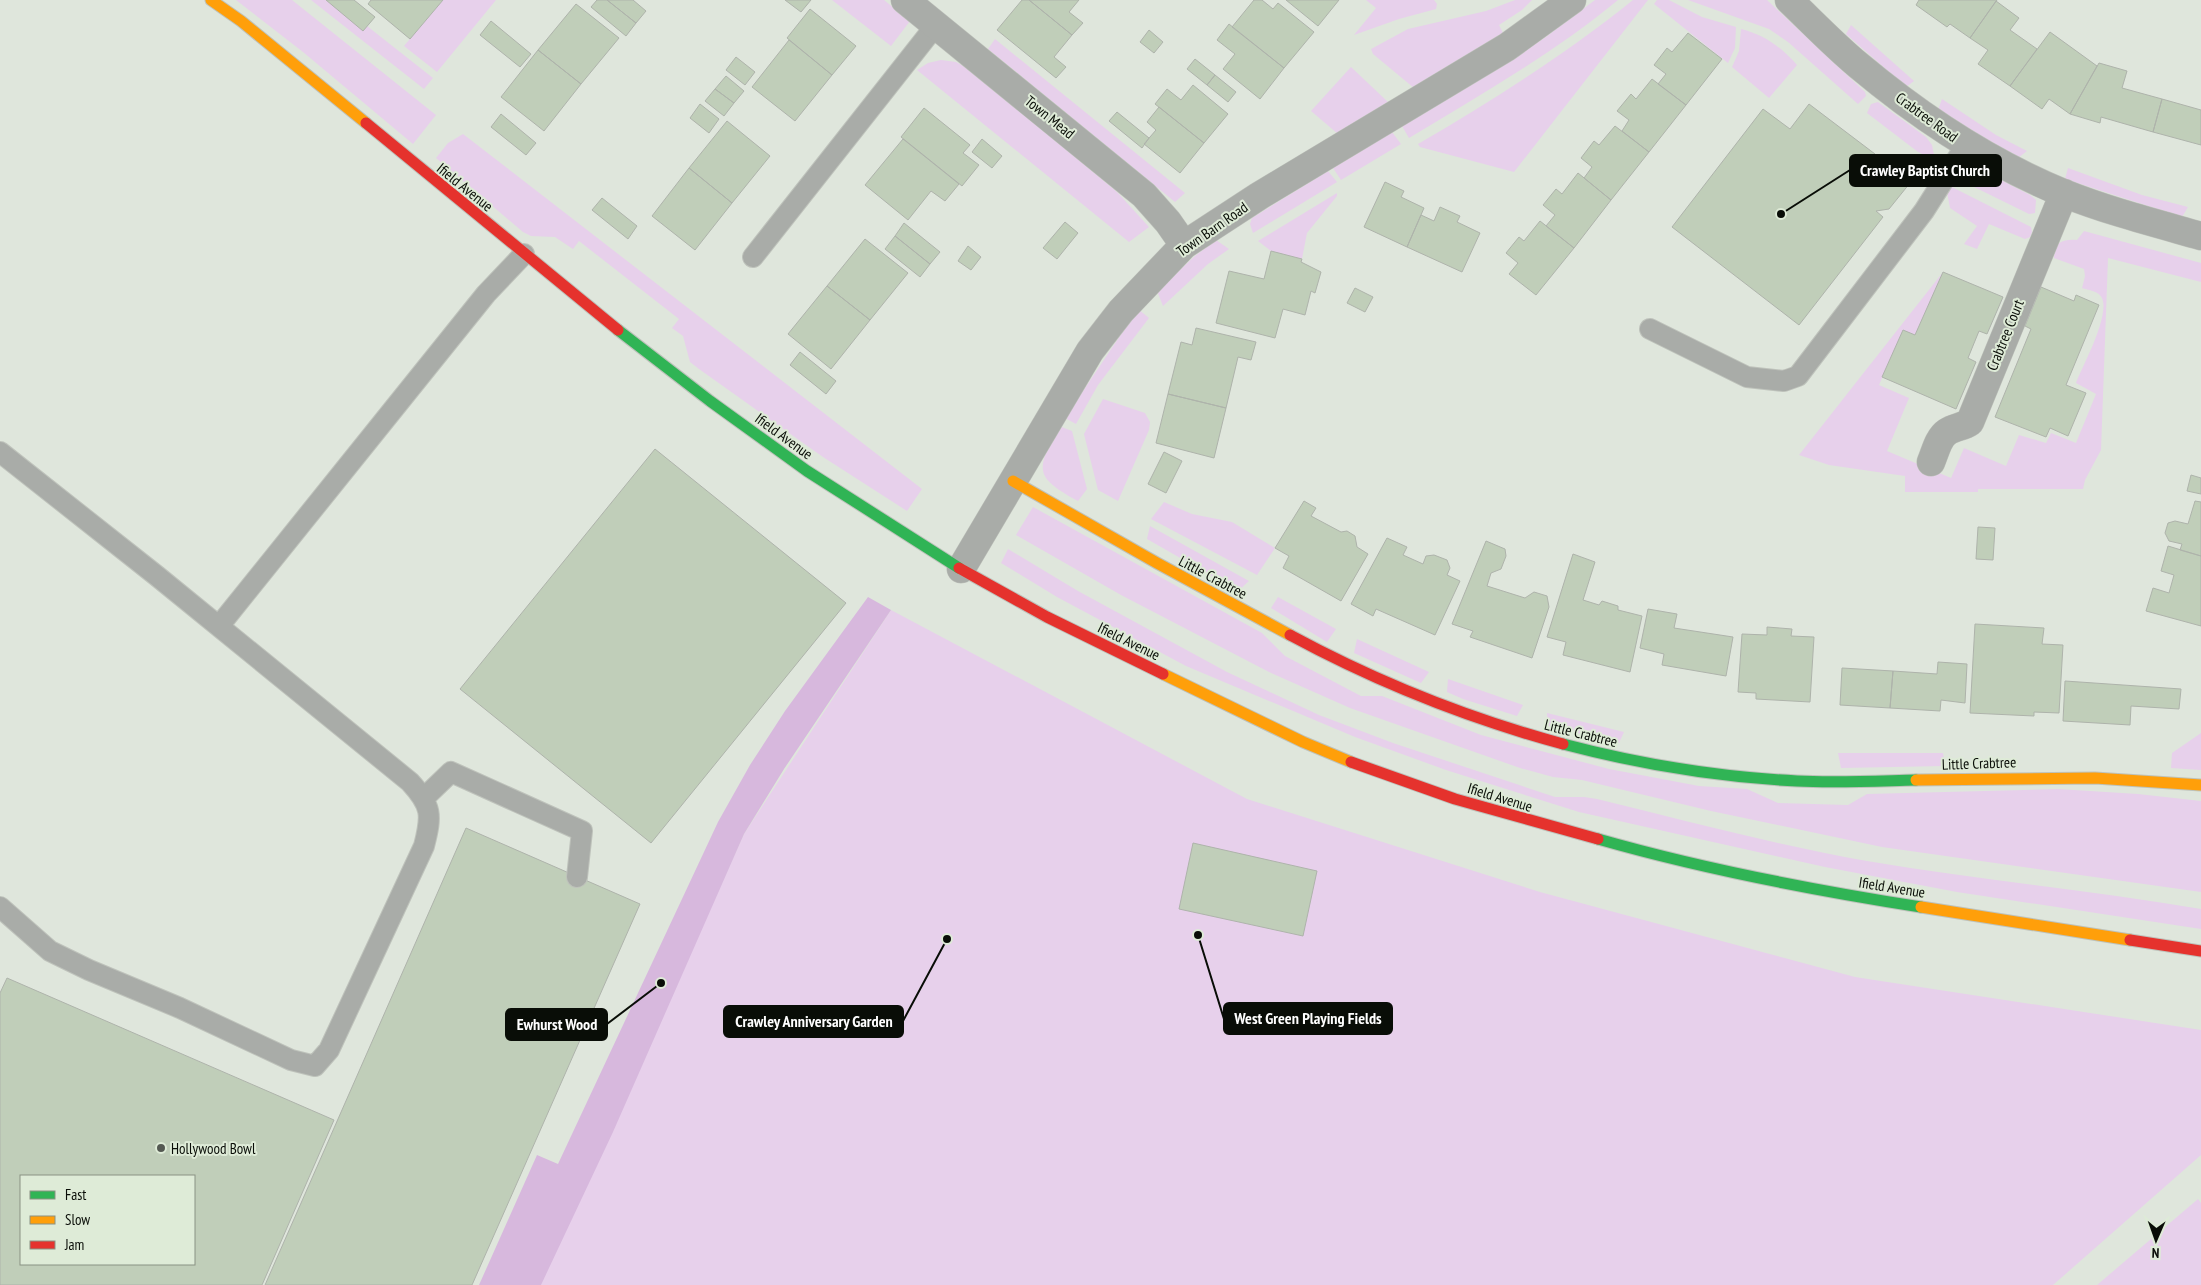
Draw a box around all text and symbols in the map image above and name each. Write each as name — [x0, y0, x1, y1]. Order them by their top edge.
street label: Crabtree Road — [1892, 88, 1962, 146]
street label: Town Mead — [1021, 91, 1079, 143]
callout: Crawley Baptist Church — [1850, 155, 2001, 186]
street label: Ifield Avenue — [433, 159, 497, 215]
text: Crawley Baptist Church — [1860, 160, 1990, 180]
street label: Town Barn Road — [1173, 198, 1251, 260]
street label: Crabtree Court — [1982, 297, 2028, 373]
street label: Ifield Avenue — [751, 409, 817, 463]
street label: Little Crabtree — [1176, 551, 1250, 603]
street label: Ifield Avenue — [1095, 618, 1163, 664]
street label: Little Crabtree — [1543, 715, 1619, 751]
street label: Little Crabtree — [1941, 752, 2017, 774]
street label: Ifield Avenue — [1465, 778, 1535, 816]
street label: Ifield Avenue — [1857, 872, 1927, 902]
callout: West Green Playing Fields — [1224, 1003, 1392, 1034]
callout: Crawley Anniversary Garden — [724, 1006, 903, 1037]
text: West Green Playing Fields — [1233, 1008, 1382, 1028]
callout: Ewhurst Wood — [506, 1009, 607, 1040]
text: Crawley Anniversary Garden — [735, 1011, 893, 1031]
text: Ewhurst Wood — [517, 1014, 597, 1034]
place label: Hollywood Bowl — [171, 1139, 256, 1158]
marker: Hollywood Bowl — [155, 1142, 167, 1154]
legend — [20, 1175, 195, 1265]
text: Fast — [65, 1185, 86, 1204]
text: Slow — [65, 1210, 90, 1229]
north arrow — [2131, 1215, 2181, 1265]
text: Jam — [64, 1235, 84, 1254]
text: N — [2151, 1244, 2160, 1262]

